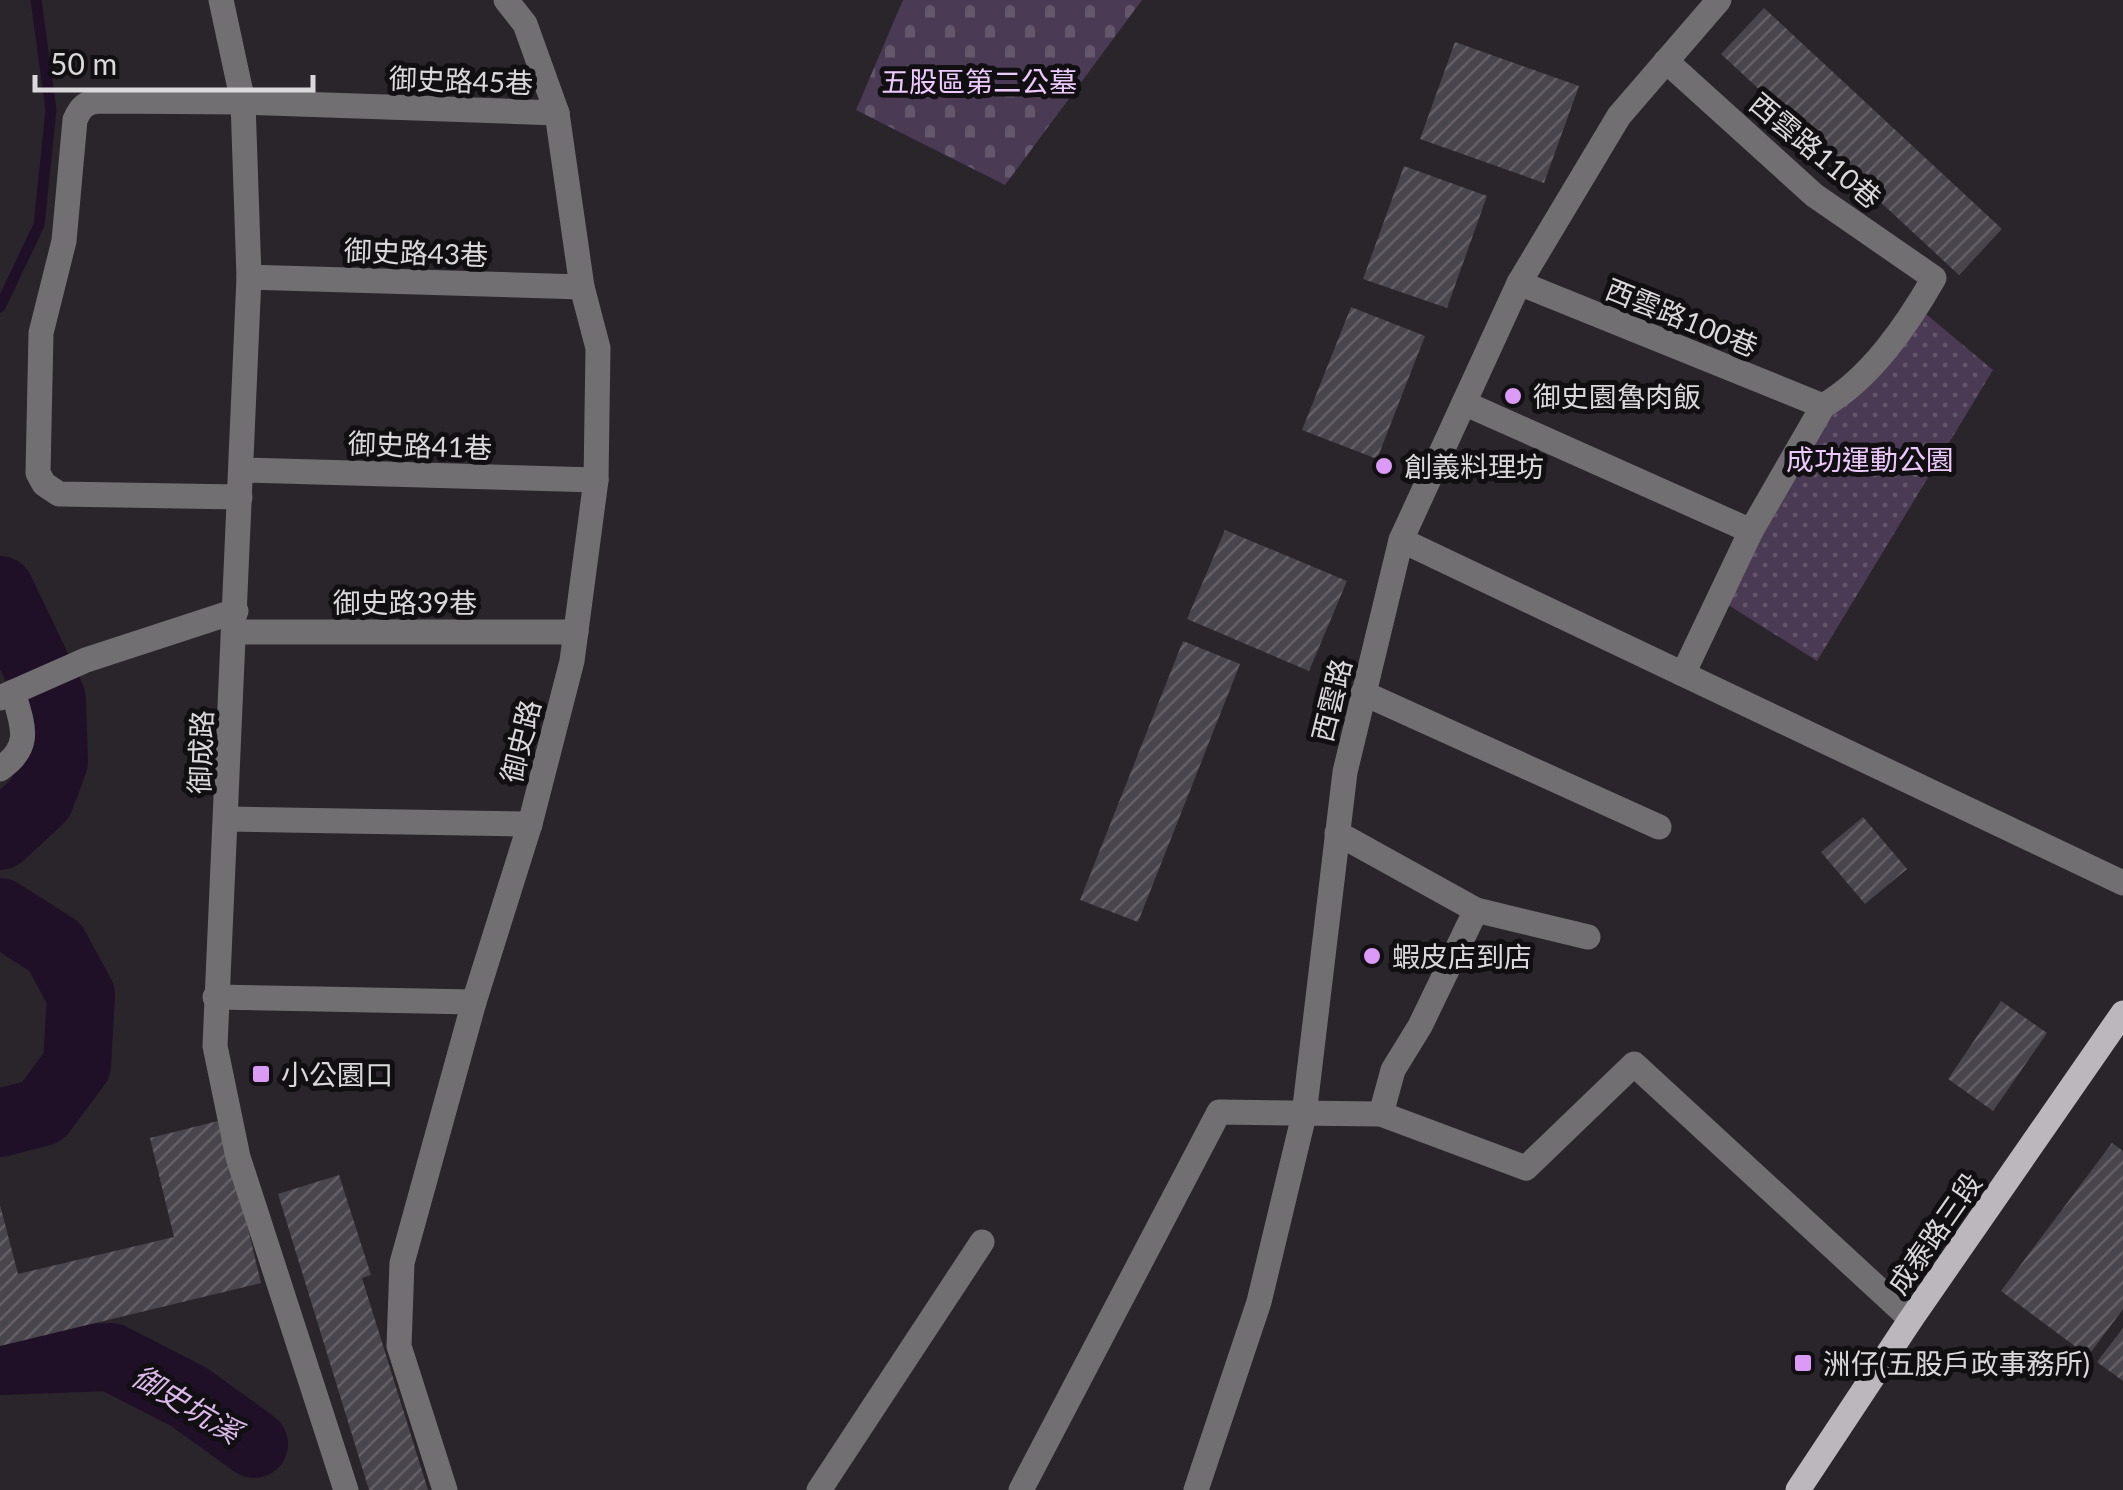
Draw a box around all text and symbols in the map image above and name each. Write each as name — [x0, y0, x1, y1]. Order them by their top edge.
scale bar — [35, 30, 312, 92]
text: 50 m — [50, 45, 117, 81]
street label: 御史路45巷 — [388, 60, 534, 100]
park label: 五股區第二公墓 — [881, 64, 1077, 98]
street label: 西雲路110巷 — [1744, 85, 1888, 215]
street label: 御史路43巷 — [343, 232, 489, 272]
street label: 西雲路100巷 — [1601, 271, 1763, 363]
place label: 御史園魯肉飯 — [1533, 379, 1701, 413]
marker: 御史園魯肉飯 — [1502, 385, 1524, 407]
street label: 御史路41巷 — [347, 425, 493, 465]
park label: 成功運動公園 — [1786, 442, 1954, 476]
place label: 創義料理坊 — [1404, 449, 1544, 483]
marker: 創義料理坊 — [1373, 455, 1395, 477]
street label: 御史路39巷 — [333, 585, 477, 619]
street label: 西雲路 — [1304, 655, 1358, 745]
street label: 御史路 — [493, 696, 547, 786]
street label: 御成路 — [182, 709, 218, 795]
place label: 蝦皮店到店 — [1392, 939, 1532, 973]
marker: 蝦皮店到店 — [1361, 945, 1383, 967]
place label: 小公園口 — [281, 1057, 393, 1091]
marker: 小公園口 — [250, 1063, 272, 1085]
street label: 成泰路三段 — [1880, 1166, 1988, 1300]
place label: 洲仔(五股戶政事務所) — [1823, 1346, 2090, 1380]
marker: 洲仔(五股戶政事務所) — [1792, 1352, 1814, 1374]
water label: 御史坑溪 — [126, 1357, 251, 1451]

